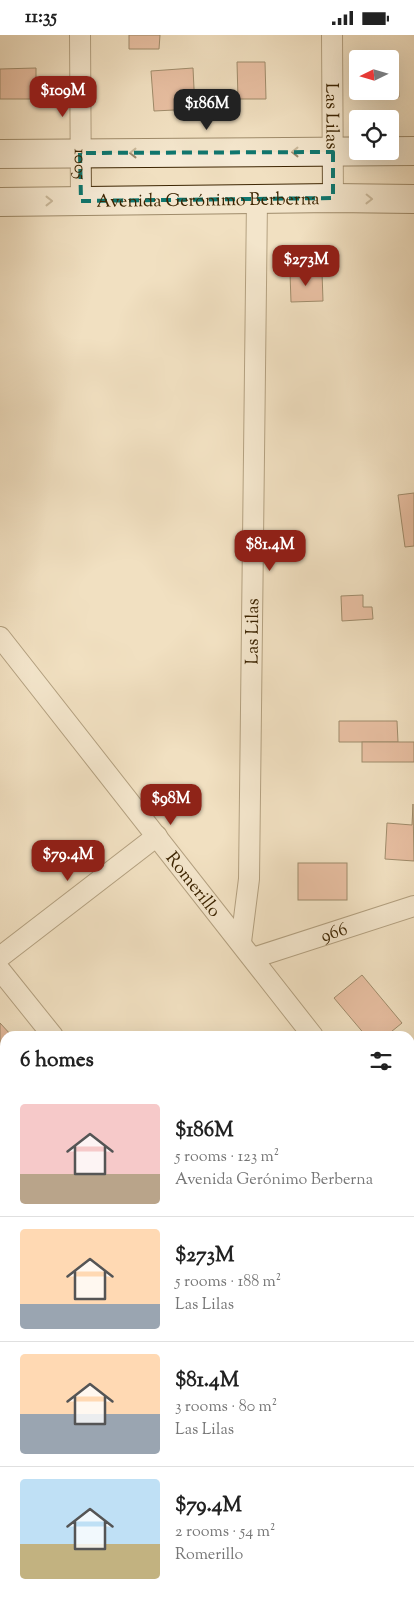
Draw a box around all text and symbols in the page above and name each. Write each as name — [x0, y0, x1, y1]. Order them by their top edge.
text: 11:35 — [25, 4, 57, 31]
north arrow — [349, 50, 399, 100]
map controls — [349, 50, 399, 160]
pin: $109M — [28, 76, 98, 118]
text: $109M — [41, 80, 85, 103]
street label: Las Lilas — [317, 83, 344, 149]
pin: $186M — [172, 89, 242, 131]
text: $186M — [185, 93, 229, 116]
button: locate — [349, 110, 399, 160]
one-way arrow — [291, 147, 299, 157]
street label: 1005 — [66, 148, 92, 180]
one-way arrow — [129, 148, 136, 158]
street label: Avenida Gerónimo Berberna — [96, 187, 320, 216]
one-way arrow — [365, 194, 373, 204]
one-way arrow — [45, 196, 53, 207]
pin: $273M — [271, 245, 341, 287]
text: $273M — [283, 249, 329, 272]
pin: $81.4M — [229, 529, 311, 572]
text: $81.4M — [246, 534, 294, 557]
street label: Las Lilas — [241, 598, 267, 665]
pin: $98M — [141, 783, 201, 826]
text: $98M — [152, 788, 190, 811]
pin: $79.4M — [27, 839, 109, 882]
text: $79.4M — [43, 844, 93, 867]
street label: Romerillo — [158, 847, 226, 924]
street label: 966 — [318, 917, 351, 950]
text: 6 homes — [20, 1046, 94, 1076]
icon: filters — [367, 1047, 395, 1075]
text: $186M — [175, 1116, 234, 1146]
icon: home — [60, 1124, 120, 1184]
text: 5 rooms · 123 m² — [175, 1146, 279, 1169]
text: Avenida Gerónimo Berberna — [175, 1169, 373, 1192]
text: $273M — [175, 1241, 234, 1271]
icon: home — [60, 1249, 120, 1309]
text: 5 rooms · 188 m² — [175, 1271, 281, 1294]
text: Las Lilas — [175, 1294, 234, 1317]
text: $81.4M — [175, 1366, 239, 1396]
icon: home — [60, 1374, 120, 1434]
text: 3 rooms · 80 m² — [175, 1396, 277, 1419]
text: Las Lilas — [175, 1419, 234, 1442]
text: $79.4M — [175, 1491, 242, 1521]
icon: home — [60, 1499, 120, 1559]
text: 2 rooms · 54 m² — [175, 1521, 275, 1544]
text: Romerillo — [175, 1544, 243, 1567]

